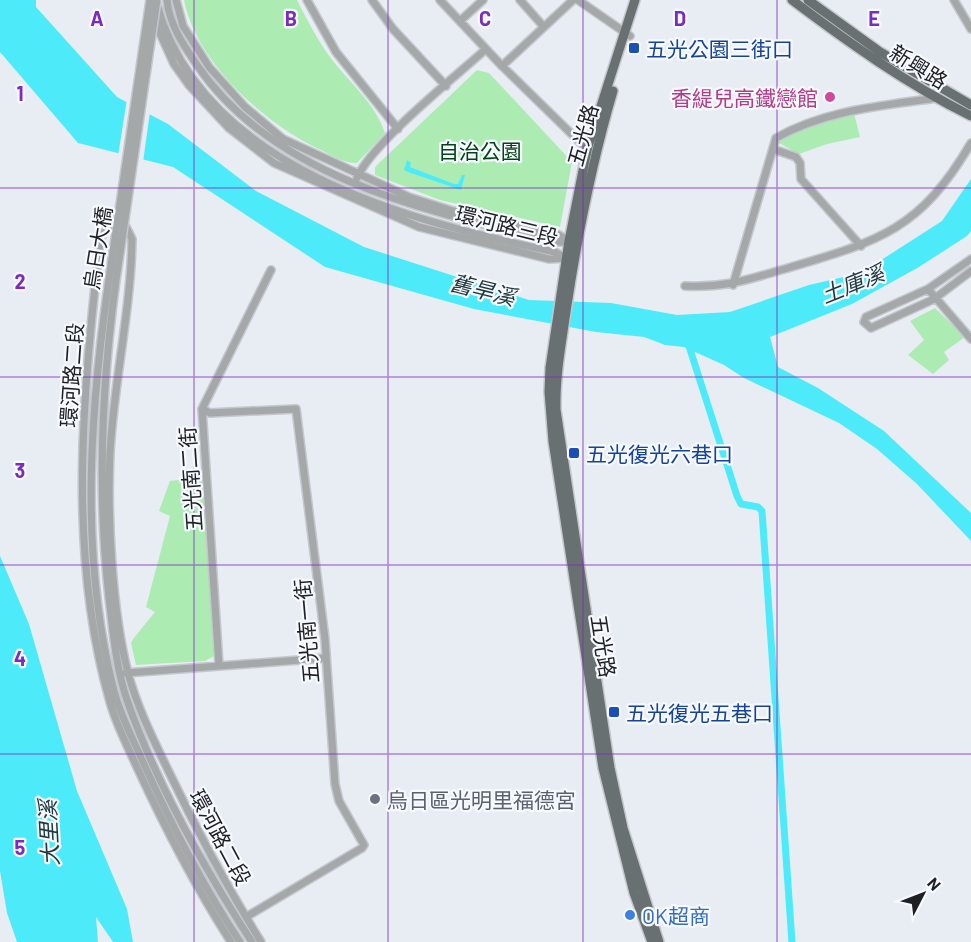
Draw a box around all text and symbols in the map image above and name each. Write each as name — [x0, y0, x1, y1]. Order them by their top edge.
text: A — [90, 6, 104, 30]
text: B — [285, 6, 297, 30]
text: C — [479, 6, 491, 30]
text: D — [674, 6, 686, 30]
text: E — [868, 6, 880, 30]
place label: 五光公園三街口 — [646, 36, 793, 61]
street label: 新興路 — [886, 39, 952, 93]
marker: 五光公園三街口 — [627, 41, 641, 55]
text: 1 — [16, 81, 24, 105]
place label: 香緹兒高鐵戀館 — [671, 85, 818, 110]
marker: 香緹兒高鐵戀館 — [823, 90, 837, 104]
street label: 五光路 — [562, 101, 602, 169]
park label: 自治公園 — [438, 138, 522, 163]
street label: 環河路三段 — [453, 200, 561, 250]
street label: 烏日大橋 — [78, 205, 116, 291]
water label: 土庫溪 — [817, 257, 890, 307]
water label: 舊旱溪 — [448, 268, 521, 310]
text: 2 — [14, 269, 26, 293]
street label: 環河路二段 — [55, 322, 87, 428]
street label: 五光南二街 — [174, 426, 206, 532]
place label: 五光復光六巷口 — [586, 441, 733, 466]
marker: 五光復光六巷口 — [567, 446, 581, 460]
text: 3 — [15, 458, 25, 482]
street label: 五光南一街 — [289, 578, 323, 684]
street label: 五光路 — [587, 613, 621, 679]
text: 4 — [14, 646, 26, 670]
place label: 五光復光五巷口 — [626, 700, 773, 725]
marker: 五光復光五巷口 — [607, 705, 621, 719]
street label: 環河路二段 — [185, 785, 257, 889]
place label: 烏日區光明里福德宮 — [387, 787, 576, 812]
marker: 烏日區光明里福德宮 — [368, 792, 382, 806]
water label: 大里溪 — [33, 796, 63, 867]
text: 5 — [15, 835, 26, 859]
north arrow — [893, 864, 953, 924]
text: N — [924, 873, 945, 894]
place label: OK超商 — [642, 903, 710, 928]
marker: OK超商 — [623, 908, 637, 922]

